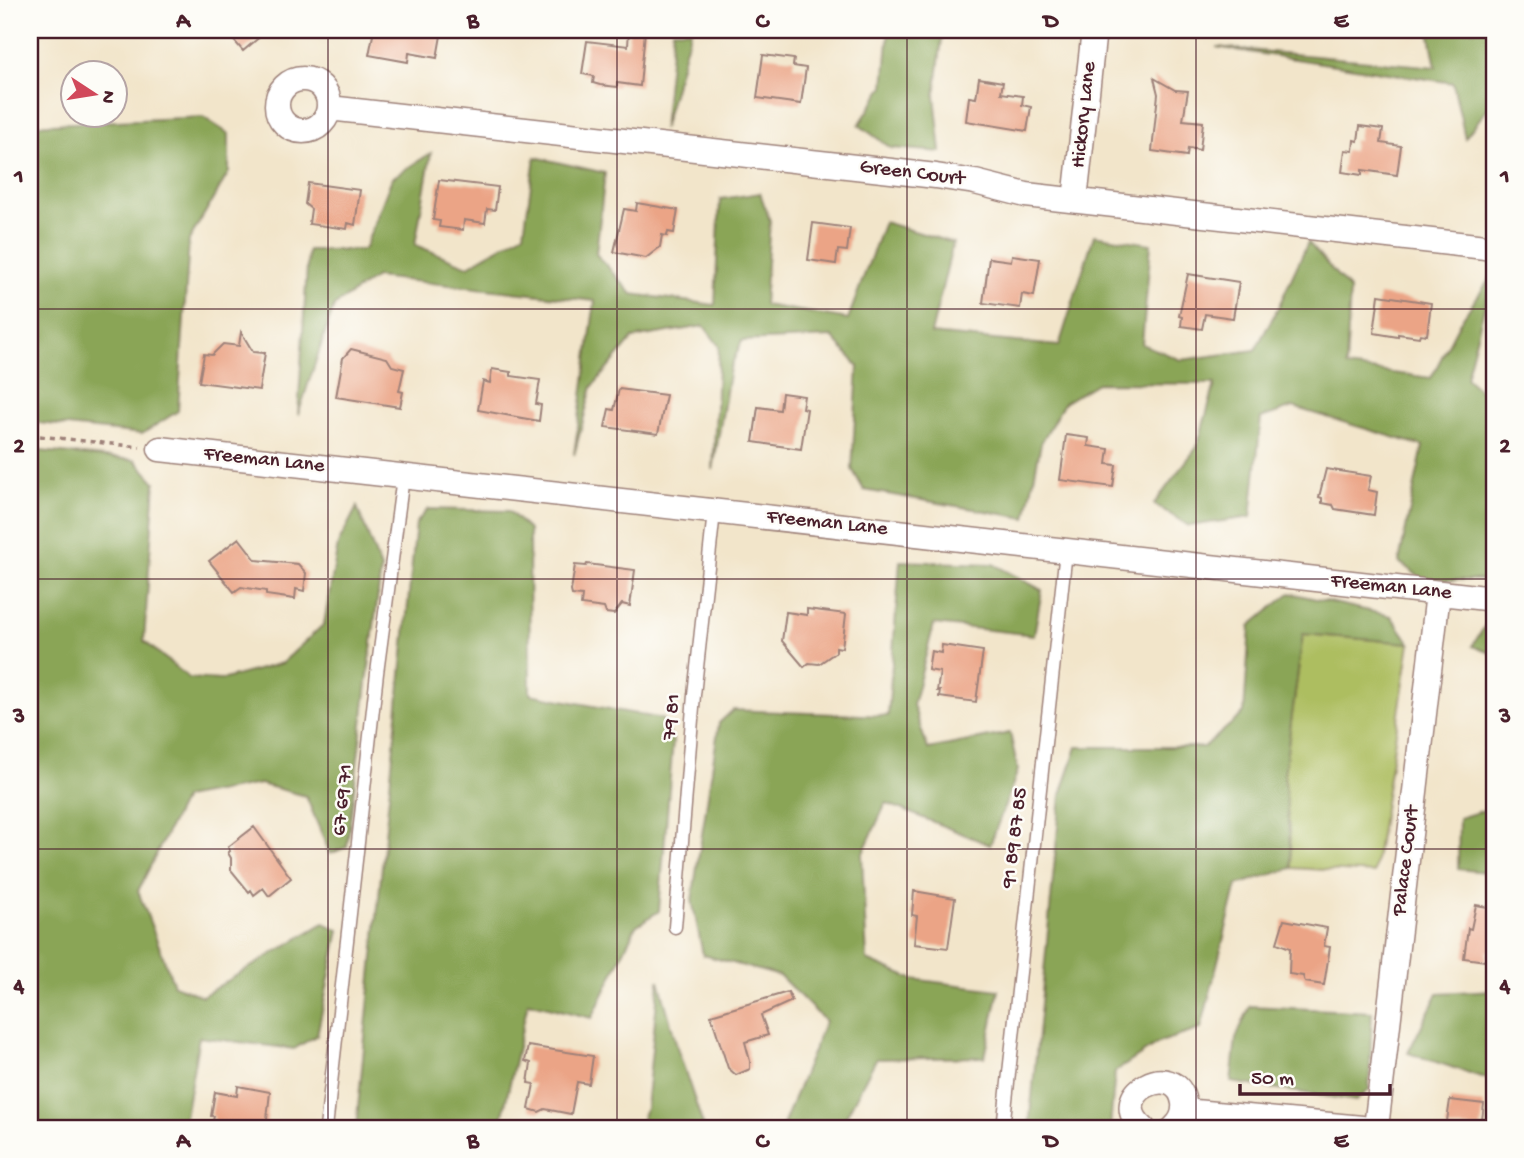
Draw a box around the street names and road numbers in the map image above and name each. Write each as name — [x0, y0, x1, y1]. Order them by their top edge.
street label: Hickory Lane — [1067, 59, 1103, 169]
street label: Green Court — [858, 155, 968, 193]
street label: Freeman Lane — [201, 442, 327, 480]
street label: Freeman Lane — [764, 505, 890, 543]
street label: Freeman Lane — [1328, 569, 1454, 607]
street label: 79 81 — [658, 693, 688, 742]
street label: 67 69 71 — [328, 763, 360, 837]
street label: 91 89 87 85 — [997, 786, 1035, 891]
street label: Palace Court — [1388, 802, 1426, 918]

